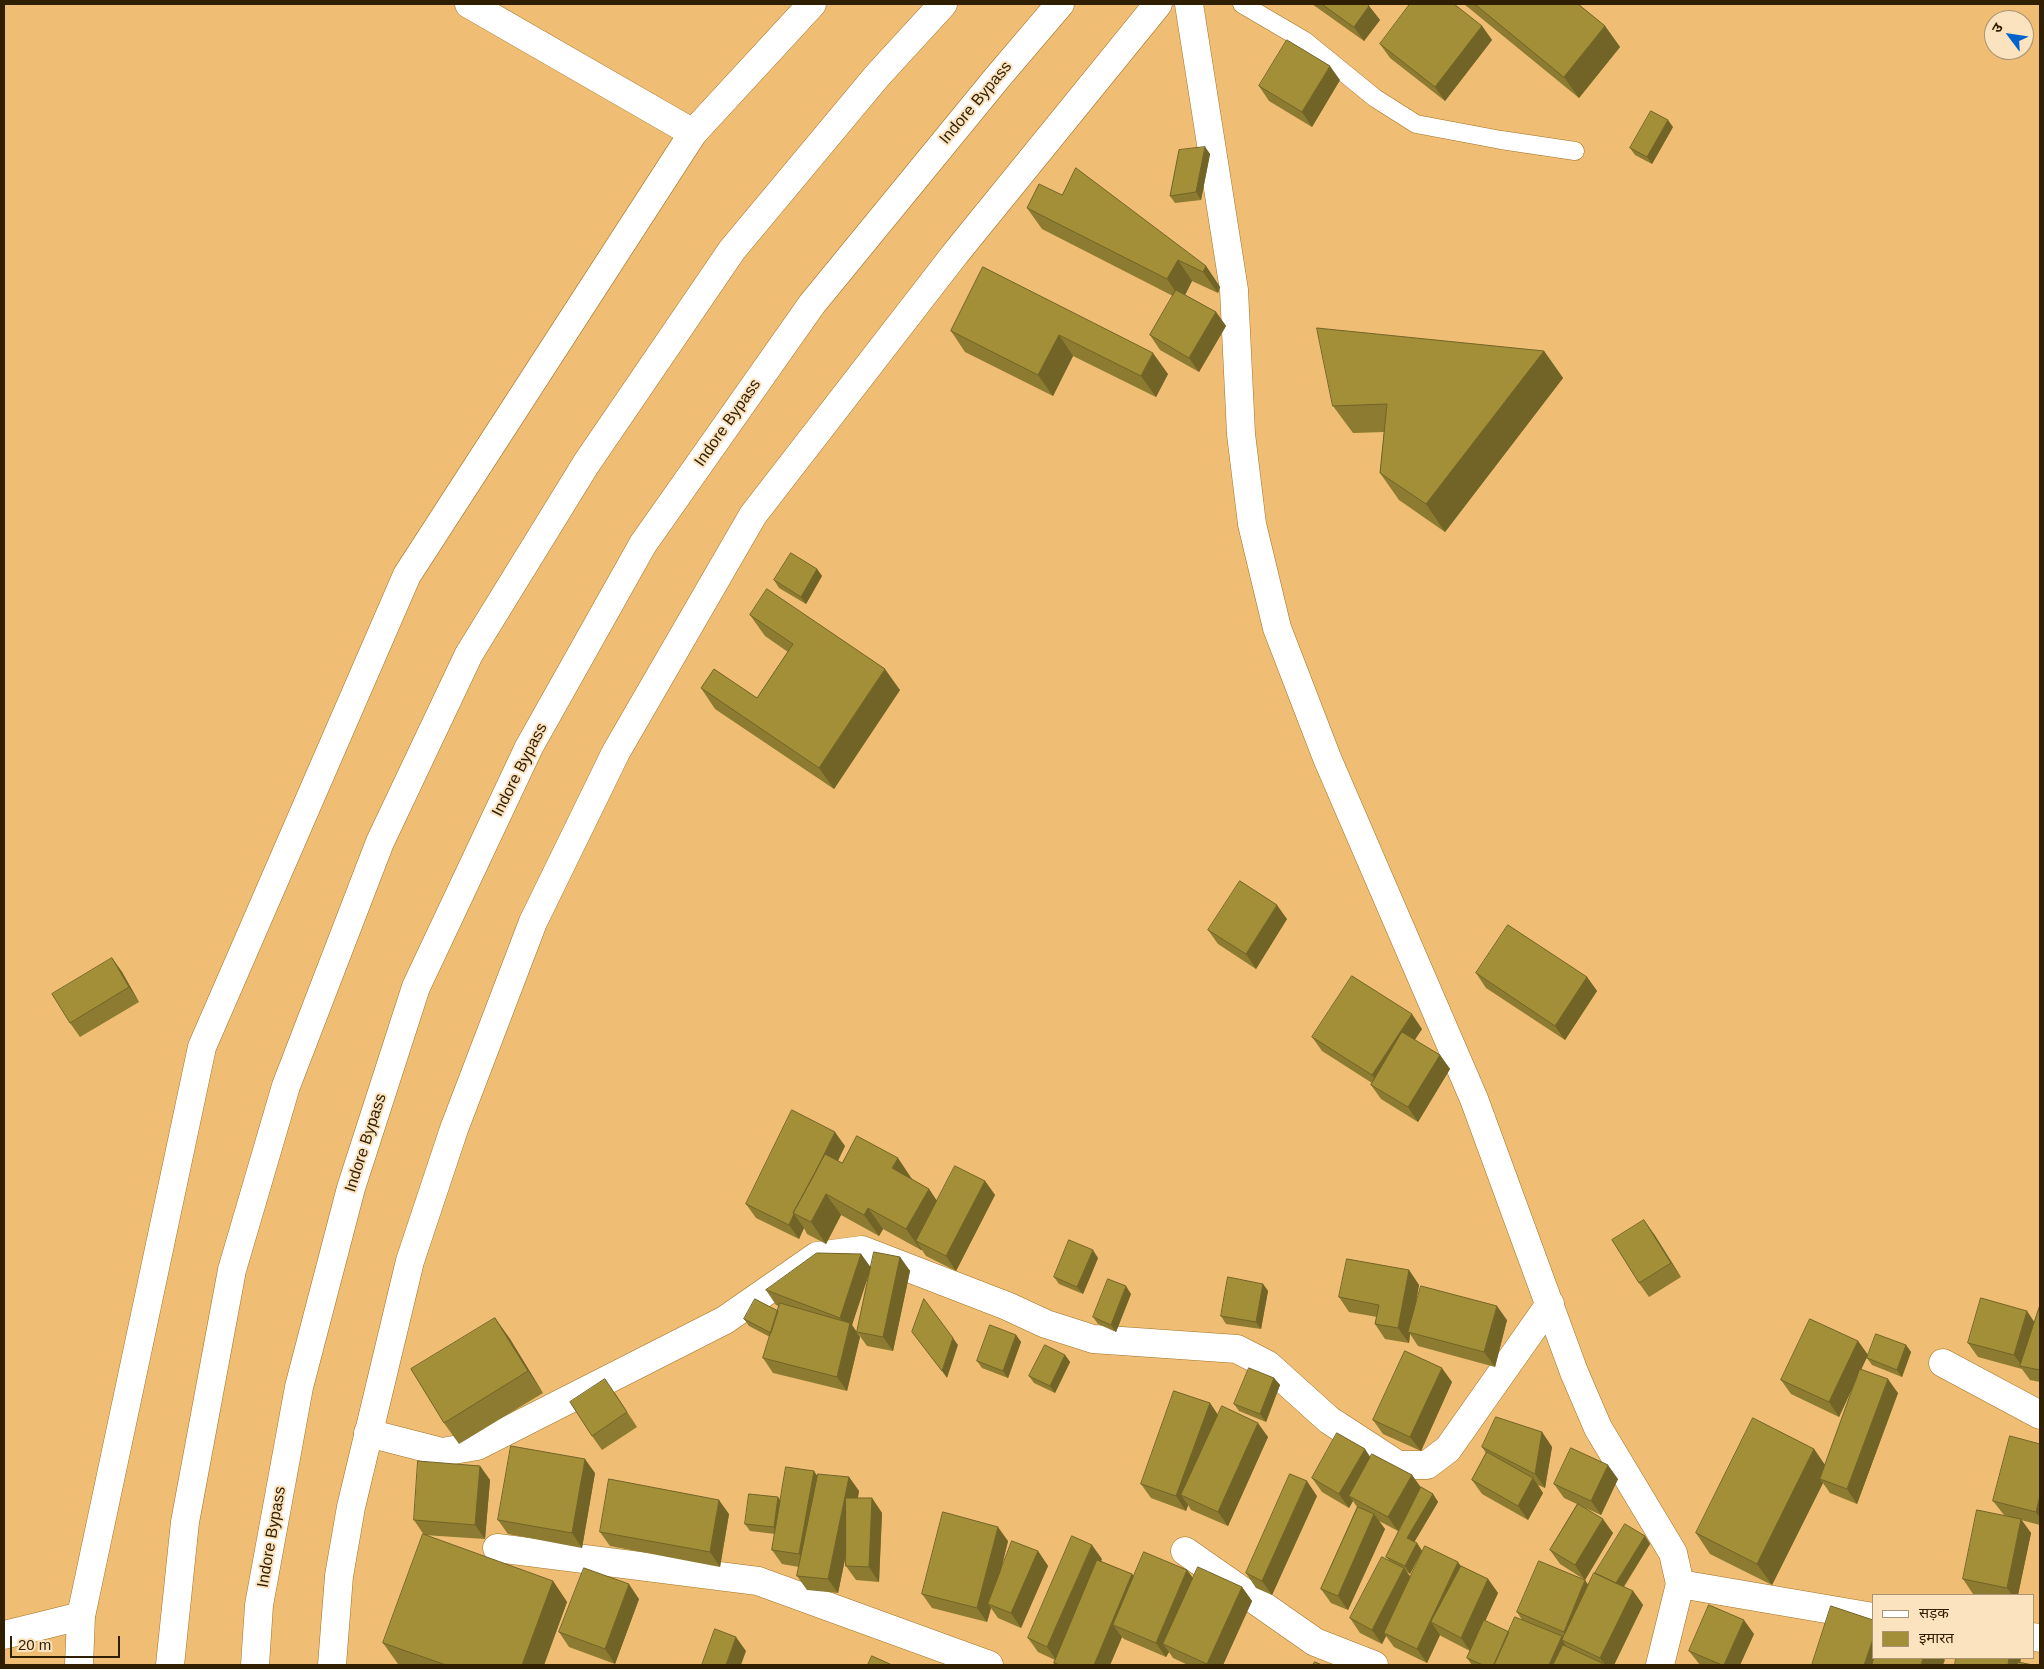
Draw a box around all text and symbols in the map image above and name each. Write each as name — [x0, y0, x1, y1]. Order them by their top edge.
north arrow — [1984, 10, 2034, 60]
text: उ — [1988, 20, 2006, 35]
street label: Indore Bypass — [936, 58, 1016, 148]
street label: Indore Bypass — [691, 376, 765, 470]
street label: Indore Bypass — [488, 720, 552, 820]
street label: Indore Bypass — [341, 1091, 391, 1195]
street label: Indore Bypass — [254, 1485, 290, 1589]
legend — [1872, 1594, 2034, 1659]
text: सड़क — [1919, 1604, 1949, 1621]
scale bar — [12, 1626, 122, 1658]
text: इमारत — [1919, 1629, 1954, 1646]
text: 20 m — [18, 1636, 51, 1653]

